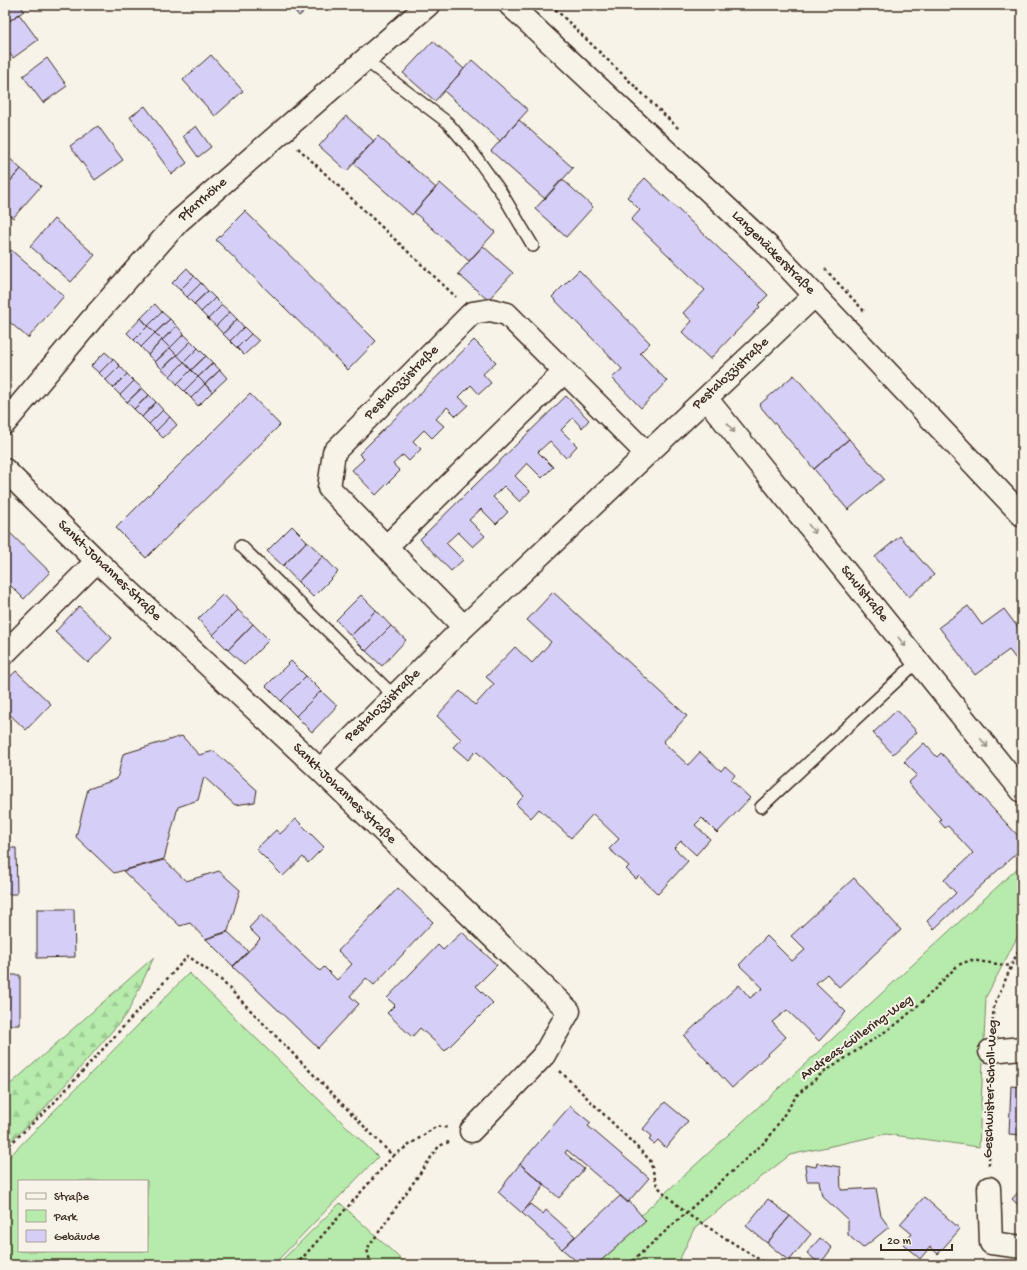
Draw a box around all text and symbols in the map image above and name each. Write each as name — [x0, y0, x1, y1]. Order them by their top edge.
street label: Pfarrhöhe — [174, 174, 232, 227]
street label: Langenäckerstraße — [728, 208, 819, 299]
street label: Pestalozzistraße — [688, 334, 773, 415]
street label: Pestalozzistraße — [360, 342, 443, 425]
one-way arrow — [726, 423, 735, 434]
street label: Sankt-Johannes-Straße — [53, 517, 165, 626]
one-way arrow — [808, 524, 817, 535]
street label: Schulstraße — [836, 562, 892, 626]
one-way arrow — [898, 636, 907, 647]
street label: Pestalozzistraße — [341, 665, 425, 747]
one-way arrow — [979, 738, 988, 749]
street label: Sankt-Johannes-Straße — [288, 740, 400, 849]
street label: Andreas-Güllering-Weg — [797, 991, 917, 1085]
street label: Geschwister-Scholl-Weg — [980, 1019, 1002, 1159]
legend — [18, 1180, 148, 1252]
text: Straße — [54, 1191, 90, 1205]
text: Park — [53, 1211, 79, 1225]
scale bar — [881, 1226, 952, 1252]
text: Gebäude — [54, 1231, 100, 1245]
text: 20 m — [887, 1235, 912, 1249]

